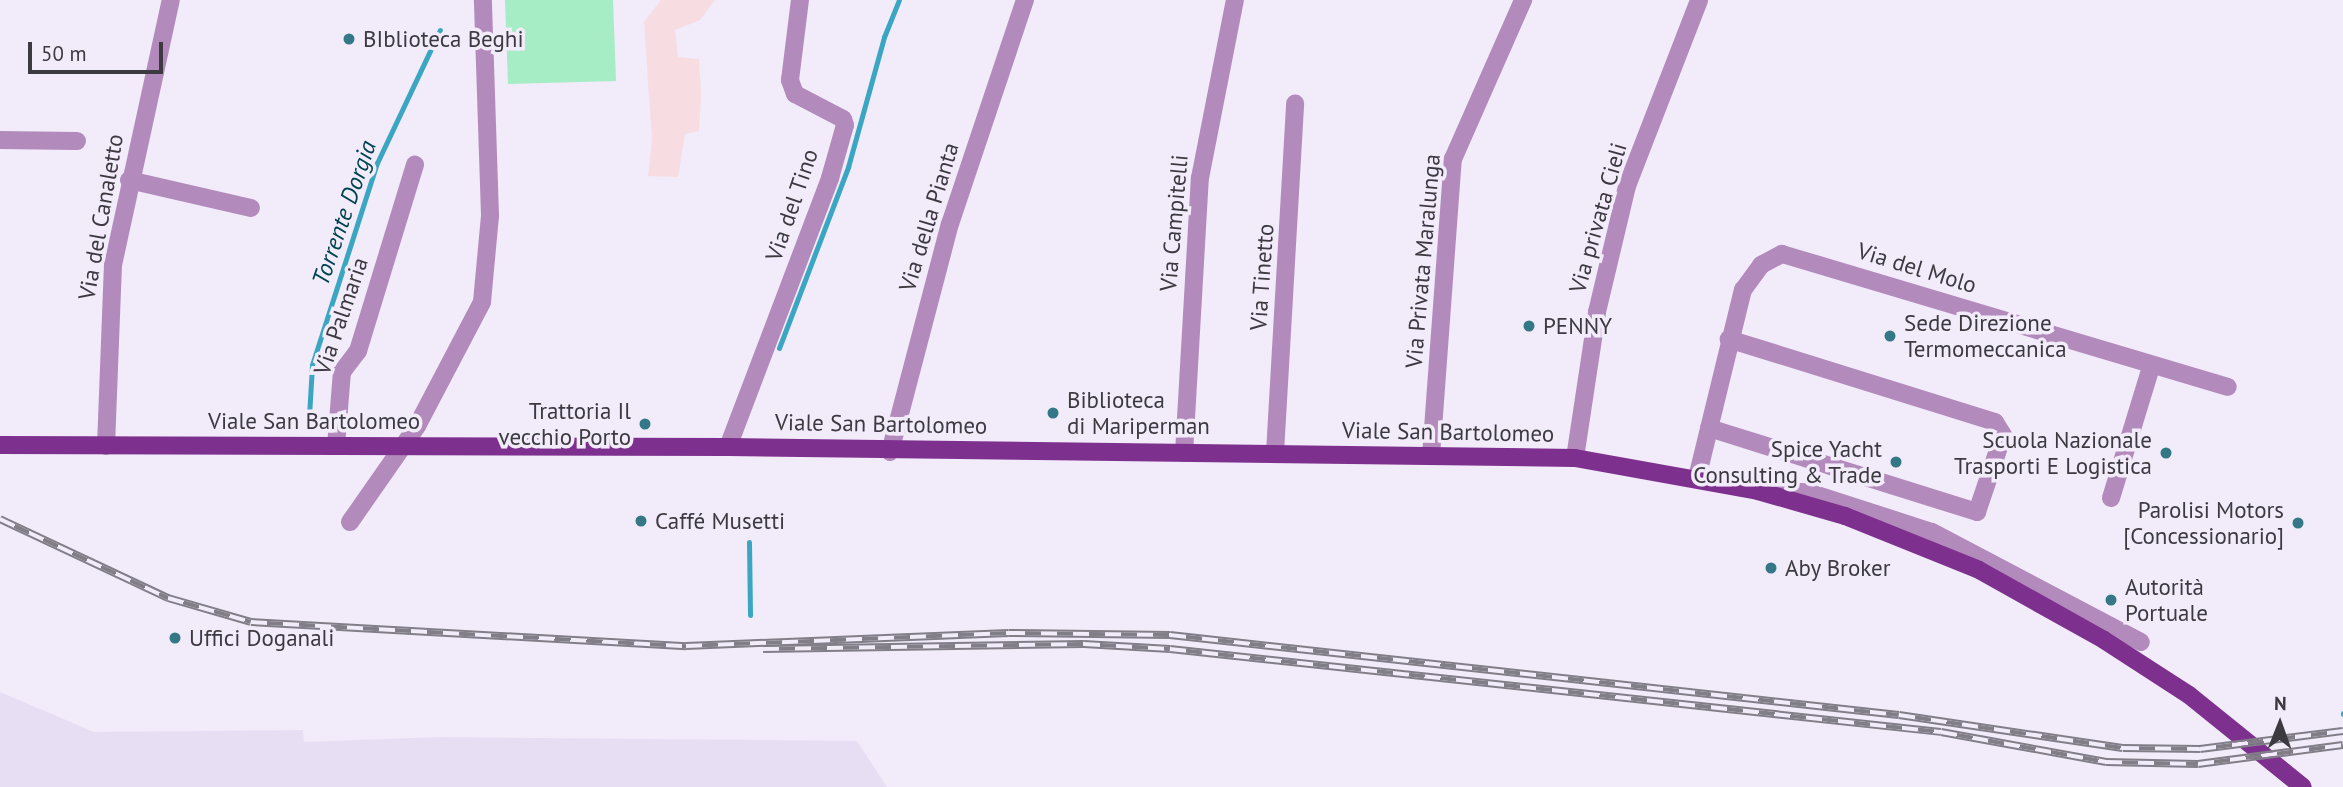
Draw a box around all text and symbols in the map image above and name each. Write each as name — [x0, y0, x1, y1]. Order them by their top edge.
place label: BIblioteca Beghi — [363, 25, 524, 53]
scale bar — [32, 28, 166, 72]
marker: BIblioteca Beghi — [341, 31, 357, 47]
text: 50 m — [41, 40, 87, 67]
street label: Via del Canaletto — [73, 132, 129, 302]
water label: Torrente Dorgia — [306, 137, 382, 289]
street label: Via della Pianta — [893, 139, 965, 295]
street label: Via privata Cieli — [1563, 140, 1633, 296]
street label: Via del Tino — [760, 145, 824, 265]
street label: Via Privata Maralunga — [1400, 153, 1446, 369]
street label: Via Campitelli — [1154, 154, 1194, 292]
street label: Via Tinetto — [1244, 222, 1280, 332]
street label: Via del Molo — [1854, 237, 1980, 299]
street label: Via Palmaria — [308, 254, 374, 378]
place label: Sede Direzione Termomeccanica — [1904, 309, 2067, 363]
place label: PENNY — [1543, 312, 1612, 340]
marker: PENNY — [1521, 318, 1537, 334]
marker: Sede Direzione Termomeccanica — [1882, 328, 1898, 344]
place label: Biblioteca di Mariperman — [1067, 386, 1210, 440]
place label: Trattoria Il vecchio Porto — [499, 397, 631, 451]
marker: Biblioteca di Mariperman — [1045, 405, 1061, 421]
street label: Viale San Bartolomeo — [208, 407, 420, 435]
street label: Viale San Bartolomeo — [775, 408, 987, 440]
marker: Trattoria Il vecchio Porto — [637, 416, 653, 432]
street label: Viale San Bartolomeo — [1342, 416, 1554, 448]
place label: Scuola Nazionale Trasporti E Logistica — [1954, 426, 2152, 480]
place label: Spice Yacht Consulting & Trade — [1692, 435, 1882, 489]
marker: Scuola Nazionale Trasporti E Logistica — [2158, 445, 2174, 461]
marker: Spice Yacht Consulting & Trade — [1888, 454, 1904, 470]
place label: Parolisi Motors [Concessionario] — [2123, 496, 2284, 550]
place label: Caffé Musetti — [655, 507, 785, 535]
marker: Caffé Musetti — [633, 513, 649, 529]
marker: Parolisi Motors [Concessionario] — [2290, 515, 2306, 531]
place label: Aby Broker — [1785, 554, 1891, 582]
marker: Aby Broker — [1763, 560, 1779, 576]
place label: Autorità Portuale — [2125, 573, 2208, 627]
marker: Autorità Portuale — [2103, 592, 2119, 608]
place label: Uffici Doganali — [189, 624, 334, 652]
marker: Uffici Doganali — [167, 630, 183, 646]
north arrow — [2245, 689, 2315, 759]
text: N — [2274, 691, 2287, 715]

